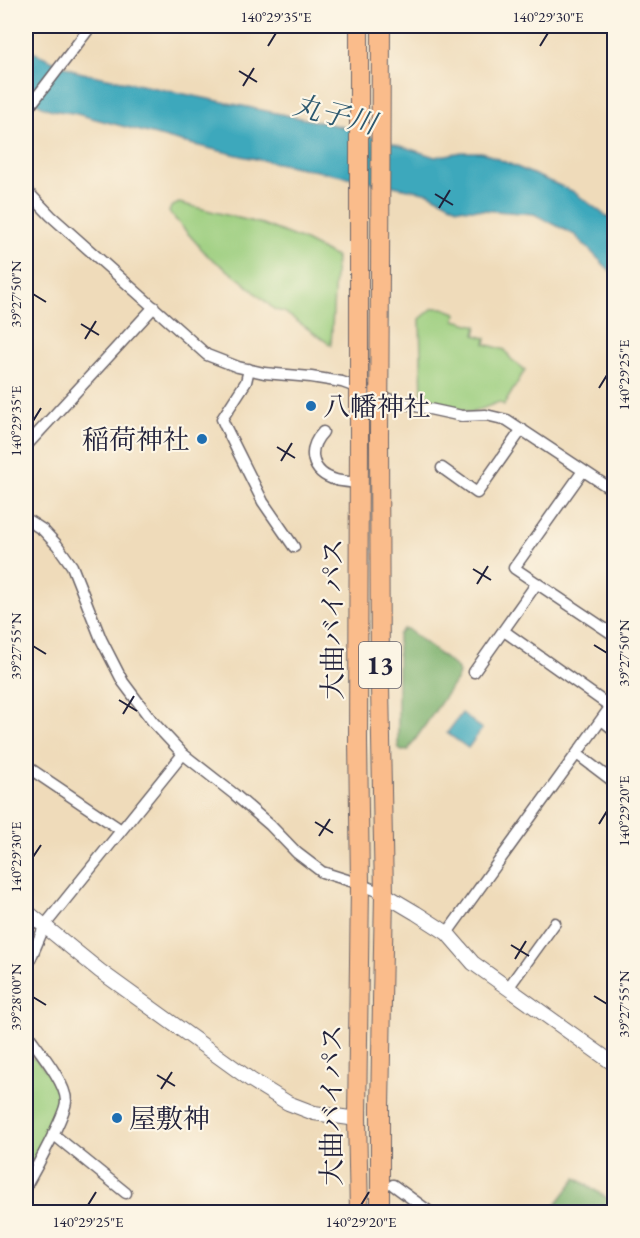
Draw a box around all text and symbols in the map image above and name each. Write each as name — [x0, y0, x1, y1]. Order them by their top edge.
text: 140°29'35"E — [240, 7, 312, 26]
text: 140°29'30"E — [512, 7, 584, 26]
water label: 丸子川 — [290, 86, 383, 142]
text: 39°27'50"N — [6, 260, 25, 328]
text: 140°29'25"E — [614, 339, 633, 411]
text: 140°29'35"E — [6, 385, 25, 457]
place label: 八幡神社 — [323, 389, 431, 424]
marker: 八幡神社 — [304, 399, 318, 413]
place label: 稲荷神社 — [82, 422, 190, 457]
marker: 稲荷神社 — [195, 432, 209, 446]
street label: 大曲バイパス — [315, 538, 350, 700]
text: 39°27'55"N — [6, 612, 25, 680]
text: 39°27'50"N — [614, 619, 633, 687]
road number: 13 — [359, 642, 401, 688]
text: 140°29'20"E — [614, 775, 633, 847]
text: 140°29'30"E — [6, 821, 25, 893]
text: 39°28'00"N — [6, 963, 25, 1031]
text: 39°27'55"N — [614, 970, 633, 1038]
street label: 大曲バイパス — [314, 1024, 349, 1186]
place label: 屋敷神 — [129, 1101, 210, 1136]
marker: 屋敷神 — [110, 1111, 124, 1125]
text: 140°29'25"E — [52, 1212, 124, 1231]
text: 140°29'20"E — [325, 1212, 397, 1231]

